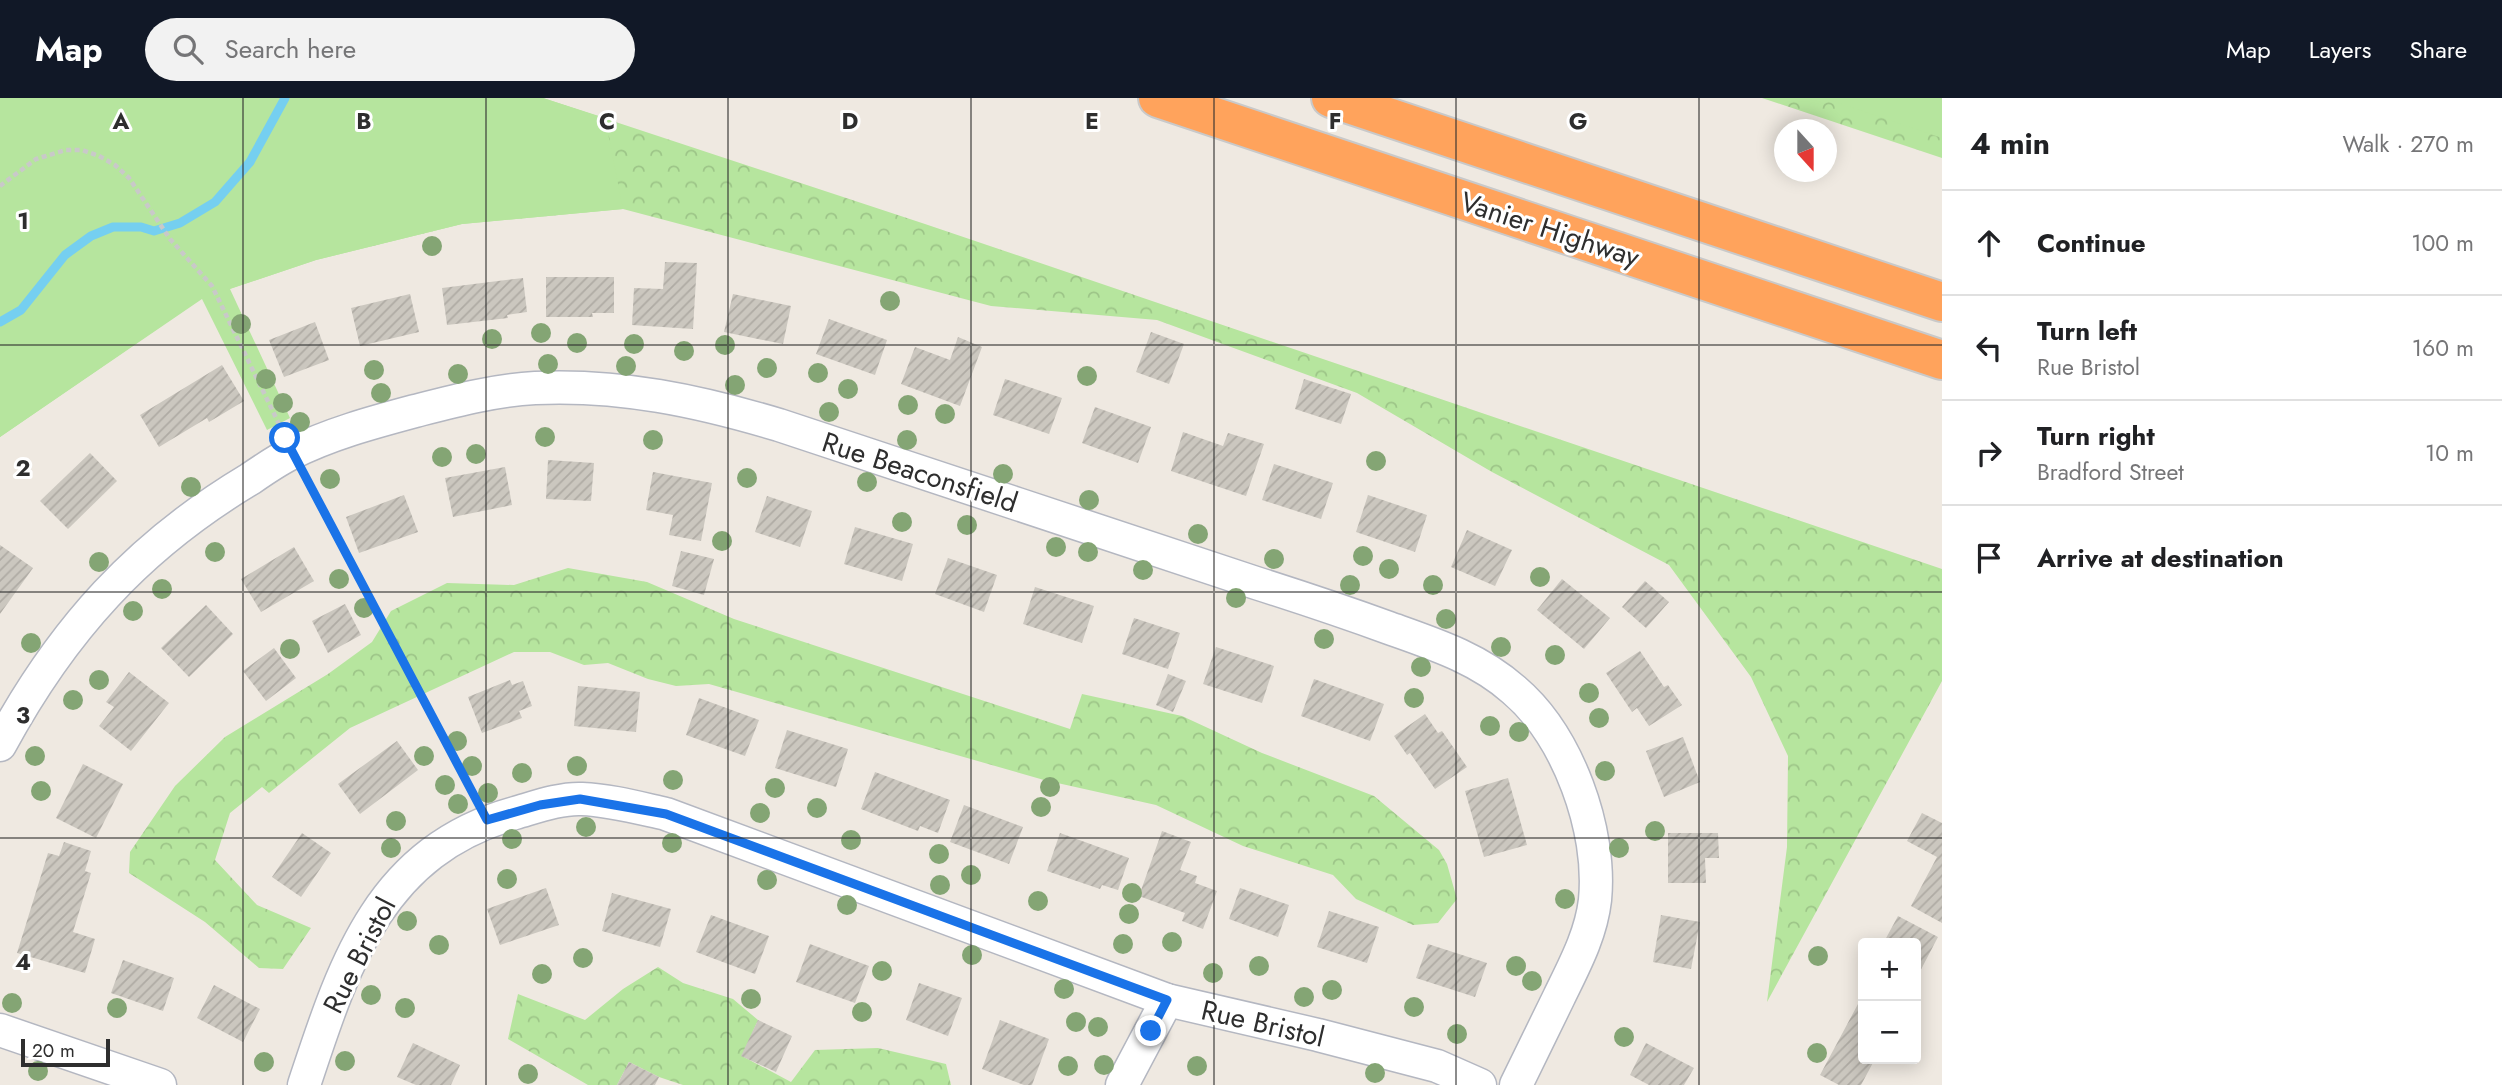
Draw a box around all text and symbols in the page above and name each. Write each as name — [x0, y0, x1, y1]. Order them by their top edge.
search box — [145, 18, 635, 81]
text: Map — [35, 26, 103, 73]
icon: search — [169, 30, 207, 68]
text: Search here — [225, 30, 356, 68]
text: Map — [2226, 32, 2271, 67]
text: Layers — [2309, 32, 2371, 67]
text: Share — [2409, 32, 2467, 67]
text: A — [112, 104, 130, 138]
text: B — [356, 104, 372, 138]
text: C — [599, 104, 615, 138]
text: D — [842, 104, 859, 138]
text: E — [1085, 104, 1099, 138]
text: F — [1329, 104, 1341, 138]
text: G — [1569, 104, 1587, 138]
north arrow — [1774, 119, 1837, 182]
text: 4 min — [1970, 122, 2050, 165]
text: Walk · 270 m — [2343, 127, 2474, 161]
street label: Vanier Highway — [1455, 181, 1645, 278]
text: 1 — [17, 204, 29, 238]
icon: ahead — [1970, 224, 2008, 262]
text: Continue — [2037, 224, 2146, 262]
text: 100 m — [2411, 226, 2474, 260]
text: Turn left — [2037, 312, 2137, 350]
icon: left — [1970, 329, 2008, 367]
text: 160 m — [2412, 331, 2474, 365]
text: Rue Bristol — [2037, 350, 2140, 384]
text: Turn right — [2037, 417, 2155, 455]
route start — [269, 422, 300, 453]
street label: Rue Beaconsfield — [817, 422, 1023, 523]
icon: right — [1970, 434, 2008, 472]
text: 10 m — [2425, 436, 2474, 470]
text: 2 — [15, 451, 31, 485]
text: Bradford Street — [2037, 455, 2184, 489]
icon: arrive — [1970, 539, 2008, 577]
text: Arrive at destination — [2037, 539, 2284, 577]
text: 3 — [16, 698, 30, 732]
street label: Rue Bristol — [313, 890, 406, 1020]
map controls — [1858, 938, 1921, 1064]
button: + — [1858, 938, 1921, 1001]
text: 4 — [15, 945, 31, 979]
street label: Rue Bristol — [1197, 989, 1329, 1058]
button: − — [1858, 1001, 1921, 1064]
route end — [1135, 1015, 1166, 1046]
scale bar — [21, 1036, 110, 1068]
text: 20 m — [32, 1037, 75, 1064]

